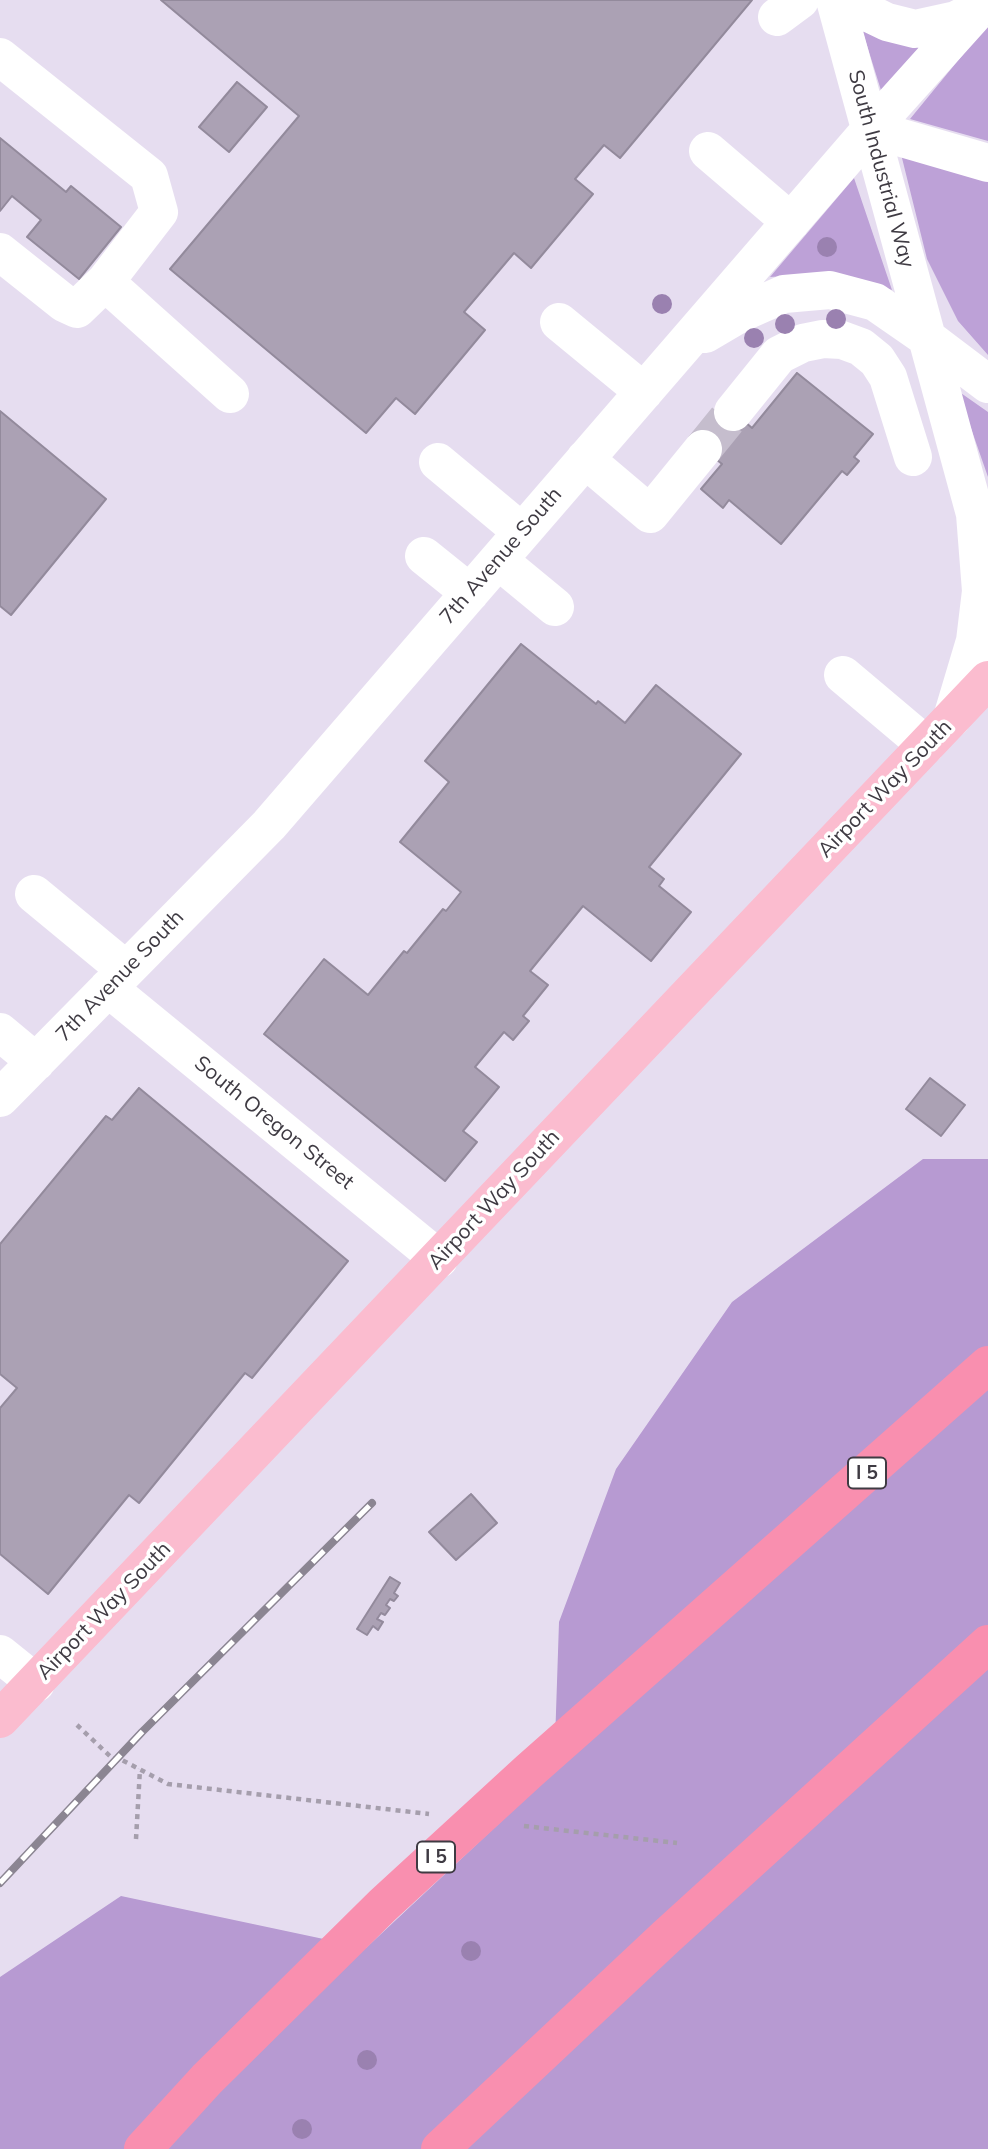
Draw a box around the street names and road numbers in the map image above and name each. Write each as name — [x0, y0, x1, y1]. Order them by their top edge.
street label: South Industrial Way — [842, 67, 920, 271]
street label: 7th Avenue South — [435, 482, 567, 630]
street label: Airport Way South — [813, 715, 957, 863]
street label: 7th Avenue South — [51, 905, 189, 1047]
street label: South Oregon Street — [189, 1051, 359, 1195]
street label: Airport Way South — [423, 1125, 565, 1275]
road number: I 5 — [848, 1457, 886, 1488]
street label: Airport Way South — [32, 1537, 176, 1685]
road number: I 5 — [417, 1842, 455, 1872]

